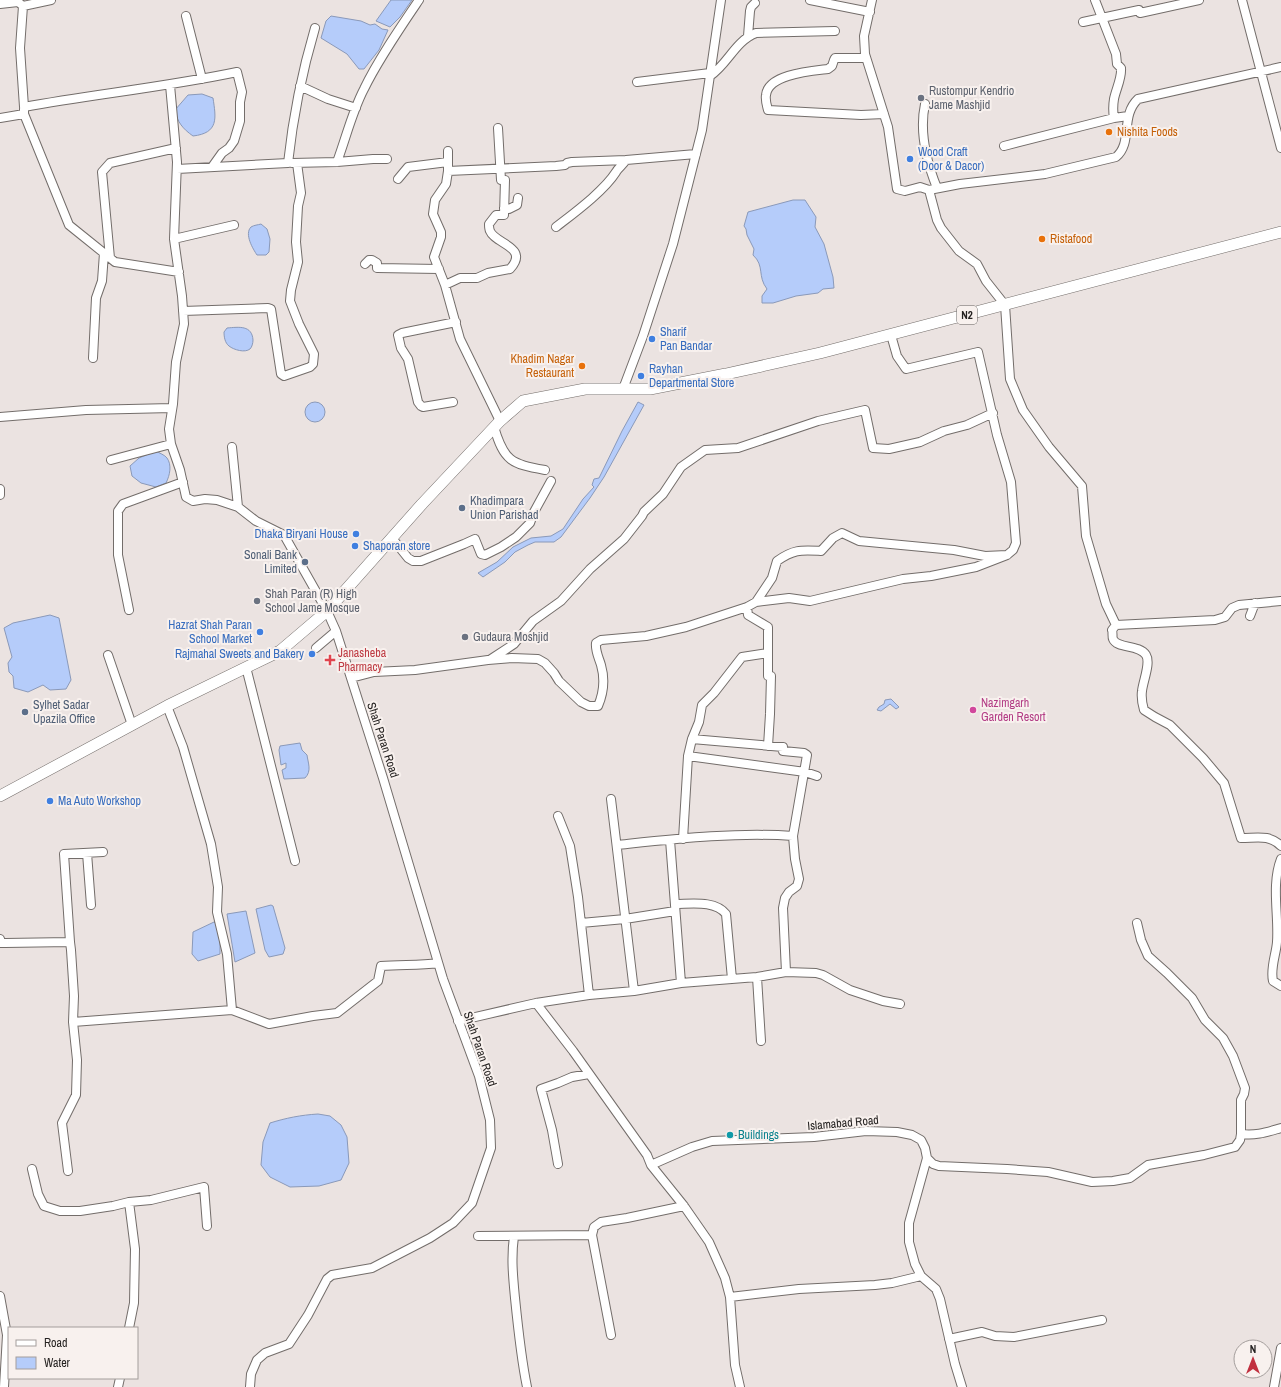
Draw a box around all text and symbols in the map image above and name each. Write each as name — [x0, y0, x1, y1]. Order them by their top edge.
place label: Rustompur Kendrio Jame Mashjid — [929, 83, 1014, 113]
marker: Rustompur Kendrio Jame Mashjid — [916, 93, 926, 103]
place label: Nishita Foods — [1117, 124, 1178, 140]
marker: Nishita Foods — [1104, 127, 1114, 137]
place label: Wood Craft (Door & Dacor) — [918, 144, 984, 174]
marker: Wood Craft (Door & Dacor) — [905, 154, 915, 164]
place label: Ristafood — [1050, 231, 1092, 247]
marker: Ristafood — [1037, 234, 1047, 244]
road number: N2 — [957, 306, 977, 324]
place label: Sharif Pan Bandar — [660, 324, 713, 354]
marker: Sharif Pan Bandar — [647, 334, 657, 344]
place label: Khadim Nagar Restaurant — [511, 351, 575, 381]
marker: Khadim Nagar Restaurant — [577, 361, 587, 371]
place label: Rayhan Departmental Store — [649, 361, 734, 391]
marker: Rayhan Departmental Store — [636, 371, 646, 381]
place label: Khadimpara Union Parishad — [470, 493, 538, 523]
marker: Khadimpara Union Parishad — [457, 503, 467, 513]
place label: Dhaka Biryani House — [254, 526, 348, 542]
marker: Dhaka Biryani House — [351, 529, 361, 539]
place label: Shaporan store — [363, 538, 430, 554]
marker: Shaporan store — [350, 541, 360, 551]
place label: Sonali Bank Limited — [244, 547, 297, 577]
marker: Sonali Bank Limited — [300, 557, 310, 567]
place label: Shah Paran (R) High School Jame Mosque — [265, 586, 360, 616]
marker: Shah Paran (R) High School Jame Mosque — [252, 596, 262, 606]
place label: Hazrat Shah Paran School Market — [168, 617, 252, 647]
marker: Hazrat Shah Paran School Market — [255, 627, 265, 637]
place label: Gudaura Moshjid — [473, 629, 548, 645]
marker: Gudaura Moshjid — [460, 632, 470, 642]
place label: Janasheba Pharmacy — [338, 645, 387, 675]
place label: Rajmahal Sweets and Bakery — [175, 646, 304, 662]
marker: Rajmahal Sweets and Bakery — [307, 649, 317, 659]
marker: Janasheba Pharmacy — [325, 655, 335, 665]
place label: Nazimgarh Garden Resort — [981, 695, 1046, 725]
place label: Sylhet Sadar Upazila Office — [33, 697, 95, 727]
street label: Shah Paran Road — [363, 700, 403, 780]
marker: Nazimgarh Garden Resort — [968, 705, 978, 715]
marker: Sylhet Sadar Upazila Office — [20, 707, 30, 717]
place label: Ma Auto Workshop — [58, 793, 141, 809]
marker: Ma Auto Workshop — [45, 796, 55, 806]
street label: Shah Paran Road — [460, 1009, 500, 1089]
street label: Islamabad Road — [807, 1112, 879, 1134]
place label: Buildings — [738, 1127, 779, 1143]
marker: Buildings — [725, 1130, 735, 1140]
legend — [8, 1327, 138, 1379]
text: Road — [44, 1335, 68, 1351]
north arrow — [1233, 1339, 1273, 1379]
text: N — [1250, 1342, 1256, 1356]
text: Water — [44, 1355, 71, 1371]

